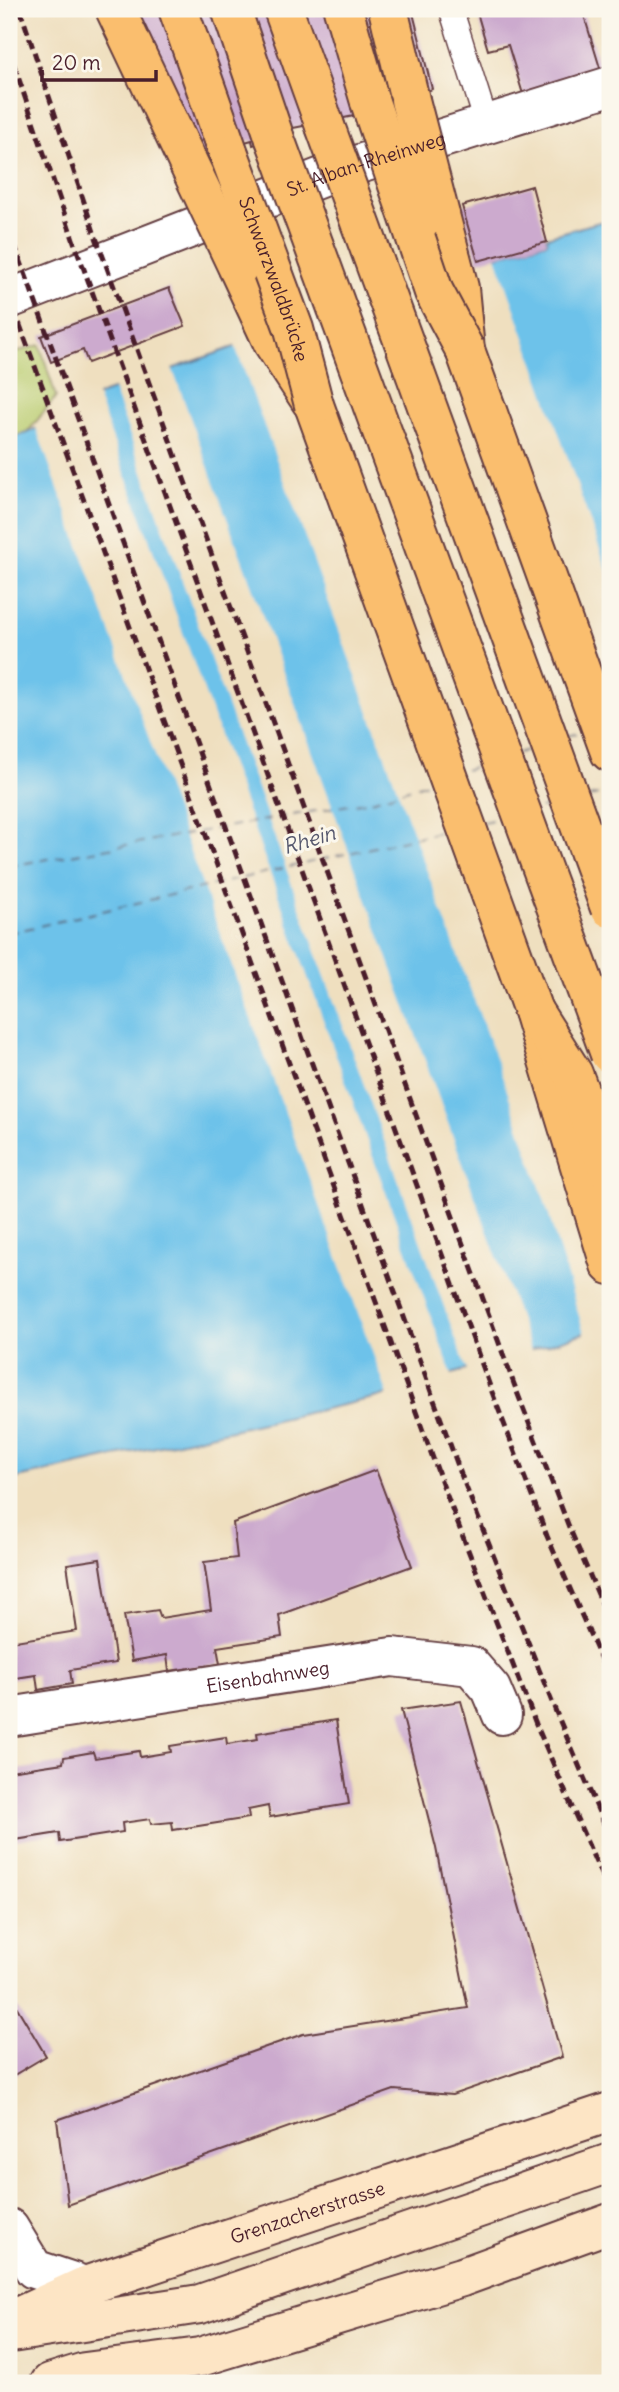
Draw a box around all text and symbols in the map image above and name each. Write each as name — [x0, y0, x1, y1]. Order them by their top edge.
scale bar — [42, 38, 156, 82]
text: 20 m — [52, 49, 101, 76]
street label: St. Alban-Rheinweg — [283, 126, 448, 202]
street label: Schwarzwaldbrücke — [234, 193, 314, 364]
water label: Rhein — [279, 819, 339, 860]
street label: Eisenbahnweg — [205, 1655, 331, 1698]
street label: Grenzacherstrasse — [227, 2175, 388, 2249]

